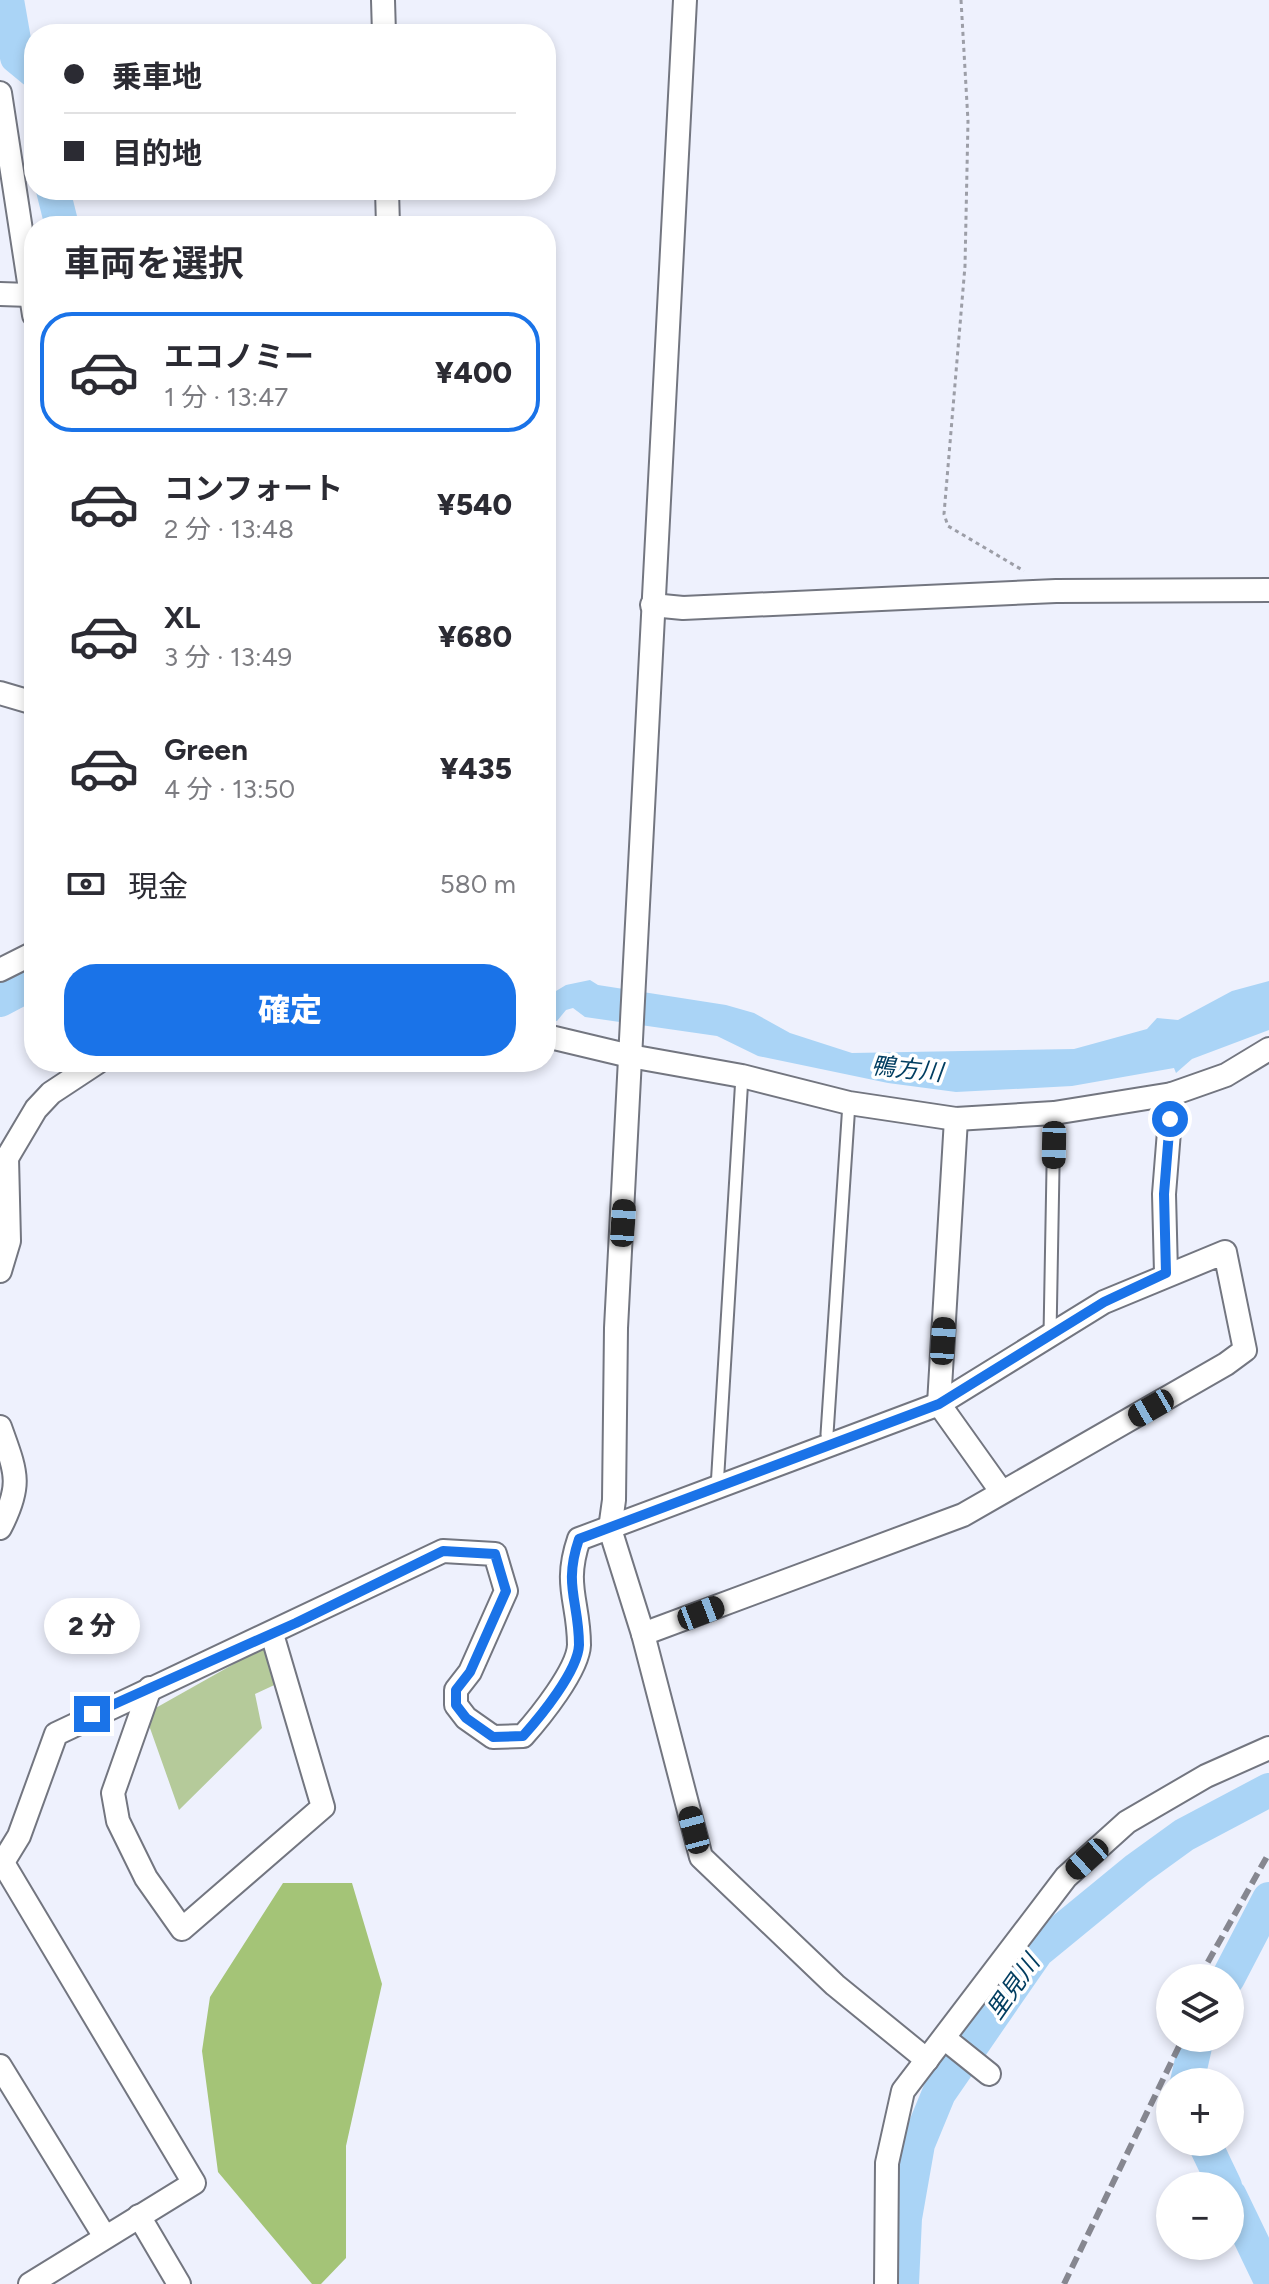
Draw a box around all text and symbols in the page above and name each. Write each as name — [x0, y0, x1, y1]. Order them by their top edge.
text: 乗車地 — [112, 58, 202, 95]
text: 目的地 — [112, 135, 202, 172]
text: 車両を選択 — [64, 242, 244, 285]
icon: car — [68, 336, 140, 408]
text: エコノミー — [164, 338, 314, 375]
text: ¥400 — [435, 354, 512, 391]
text: 1 分 · 13:47 — [164, 381, 288, 413]
icon: car — [68, 468, 140, 540]
text: コンフォート — [164, 470, 343, 507]
text: ¥540 — [437, 486, 512, 523]
text: 2 分 · 13:48 — [164, 513, 294, 545]
text: XL — [164, 599, 200, 636]
icon: car — [68, 600, 140, 672]
text: ¥680 — [438, 618, 512, 655]
text: 3 分 · 13:49 — [164, 641, 292, 673]
text: Green — [164, 731, 248, 768]
icon: car — [68, 732, 140, 804]
text: ¥435 — [440, 750, 512, 787]
text: 4 分 · 13:50 — [164, 773, 295, 805]
icon: cash — [64, 862, 108, 906]
text: 現金 — [128, 868, 188, 905]
text: 580 m — [440, 868, 516, 900]
button: 確定 — [64, 964, 516, 1056]
water label: 鴨方川 — [870, 1050, 947, 1087]
route start — [1152, 1101, 1188, 1137]
car — [1042, 1121, 1066, 1169]
car — [609, 1198, 637, 1248]
car — [929, 1316, 957, 1366]
car — [1124, 1386, 1178, 1430]
car — [674, 1593, 728, 1633]
callout: 2 分 — [44, 1598, 140, 1654]
text: 2 分 — [68, 1610, 116, 1642]
route end — [74, 1696, 110, 1732]
car — [676, 1804, 712, 1856]
car — [1061, 1834, 1113, 1884]
water label: 里見川 — [980, 1946, 1047, 2025]
map controls — [1156, 1964, 1244, 2260]
button: layers — [1156, 1964, 1244, 2052]
button: + — [1156, 2068, 1244, 2156]
button: − — [1156, 2172, 1244, 2260]

